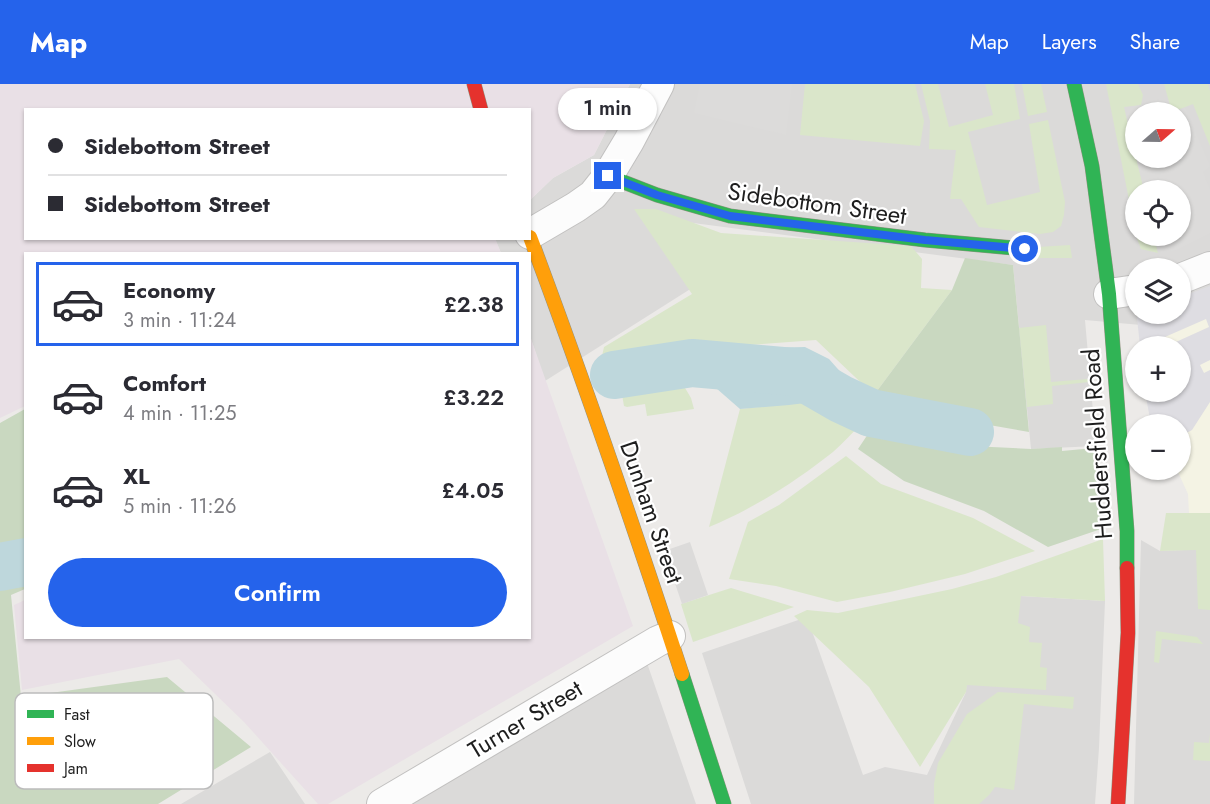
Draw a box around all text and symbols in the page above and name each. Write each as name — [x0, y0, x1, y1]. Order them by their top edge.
text: Map — [30, 22, 87, 63]
text: Map — [970, 27, 1009, 57]
text: Layers — [1042, 27, 1097, 57]
text: Share — [1130, 27, 1180, 57]
callout: 1 min — [558, 89, 658, 131]
text: 1 min — [583, 94, 632, 123]
north arrow — [1125, 102, 1191, 168]
map controls — [1125, 102, 1191, 480]
text: Sidebottom Street — [84, 130, 270, 162]
route end — [594, 162, 621, 189]
street label: Sidebottom Street — [725, 173, 909, 233]
button: locate — [1125, 180, 1191, 246]
text: Sidebottom Street — [84, 188, 270, 220]
route start — [1011, 235, 1038, 262]
button: layers — [1125, 258, 1191, 324]
text: Economy — [123, 274, 215, 306]
icon: car — [51, 277, 105, 331]
text: £2.38 — [444, 288, 504, 320]
text: 3 min · 11:24 — [123, 306, 236, 335]
button: + — [1125, 336, 1191, 402]
street label: Huddersfield Road — [1073, 348, 1121, 540]
text: Comfort — [123, 367, 206, 399]
icon: car — [51, 370, 105, 424]
text: £3.22 — [443, 381, 504, 413]
text: 4 min · 11:25 — [123, 399, 237, 428]
button: − — [1125, 414, 1191, 480]
street label: Dunham Street — [611, 436, 693, 588]
text: XL — [123, 460, 150, 492]
icon: car — [51, 463, 105, 517]
text: £4.05 — [441, 474, 504, 506]
text: 5 min · 11:26 — [123, 492, 236, 521]
button: Confirm — [48, 558, 507, 627]
street label: Turner Street — [461, 671, 589, 767]
legend — [15, 693, 213, 789]
text: Fast — [64, 703, 90, 726]
text: Slow — [64, 730, 96, 753]
text: Jam — [62, 757, 88, 780]

